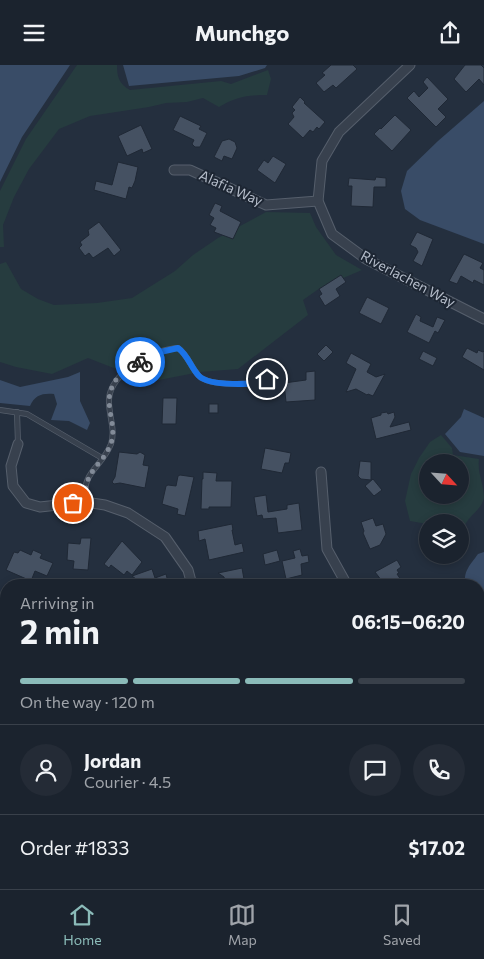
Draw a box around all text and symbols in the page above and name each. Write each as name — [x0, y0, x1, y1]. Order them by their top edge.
icon: menu — [20, 19, 48, 47]
text: Munchgo — [195, 19, 289, 46]
icon: share — [436, 19, 464, 47]
street label: Alafia Way — [197, 166, 266, 209]
street label: Riverlachen Way — [358, 246, 458, 311]
courier — [115, 337, 165, 387]
icon: bike — [126, 348, 154, 376]
pin — [246, 358, 288, 400]
icon: home — [253, 365, 281, 393]
north arrow — [419, 454, 469, 504]
map controls — [419, 454, 469, 564]
pin — [52, 482, 94, 524]
icon: bag — [59, 489, 87, 517]
button: layers — [419, 514, 469, 564]
text: Arriving in — [20, 593, 94, 612]
text: 06:15–06:20 — [352, 610, 465, 633]
text: 2 min — [20, 611, 100, 651]
text: On the way · 120 m — [20, 692, 155, 711]
button: person — [20, 744, 72, 796]
button: chat — [349, 744, 401, 796]
button: phone — [413, 744, 465, 796]
text: Jordan — [84, 749, 141, 772]
text: Courier · 4.5 — [84, 772, 171, 791]
text: Order #1833 — [20, 836, 129, 859]
text: $17.02 — [408, 836, 465, 859]
tab: Home — [63, 901, 102, 948]
tab: Map — [228, 901, 257, 948]
tab: Saved — [383, 901, 421, 948]

